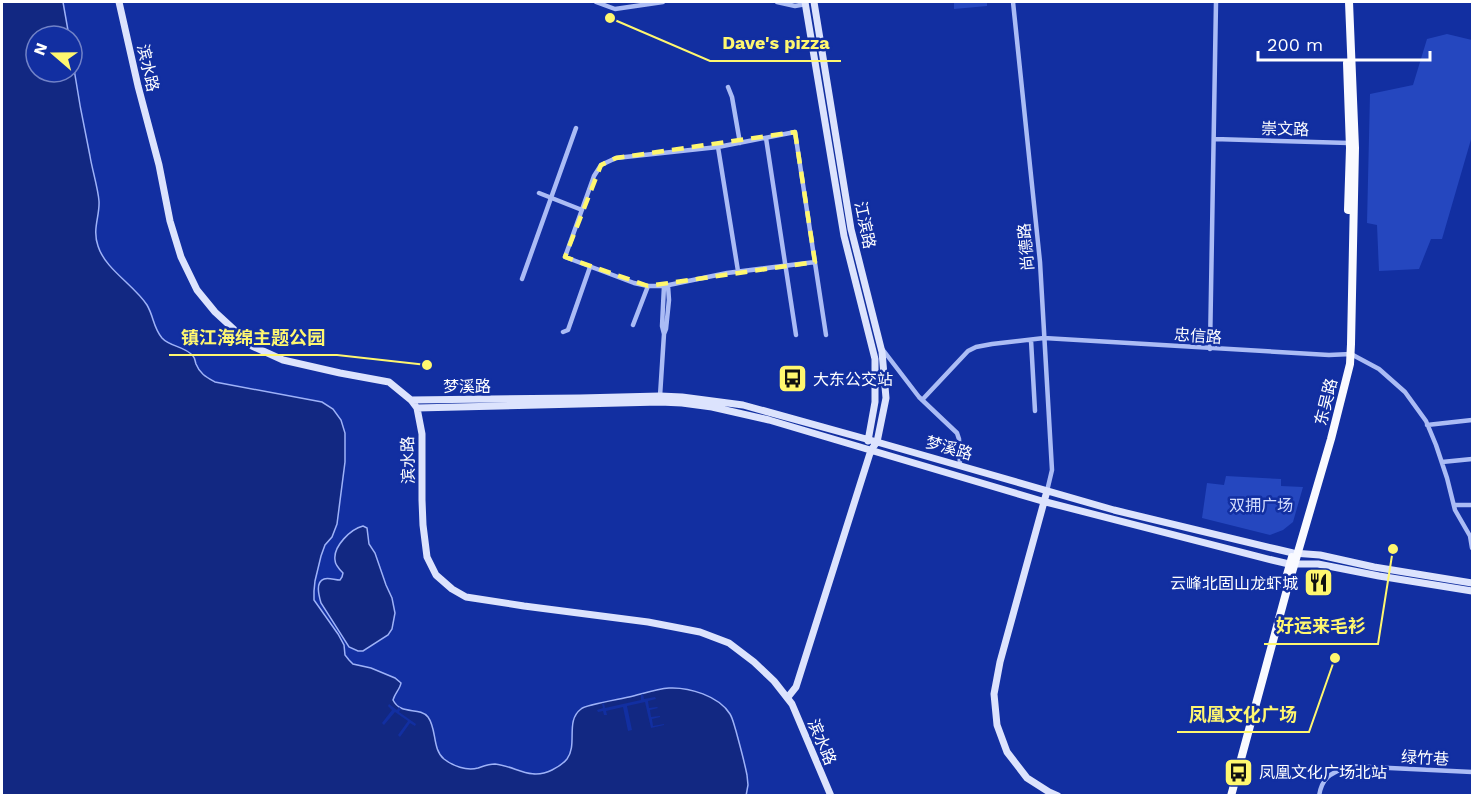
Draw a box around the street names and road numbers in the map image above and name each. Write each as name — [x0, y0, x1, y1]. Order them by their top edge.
street label: 滨水路 — [133, 42, 163, 94]
street label: 崇文路 — [1261, 119, 1309, 139]
street label: 江滨路 — [851, 200, 879, 250]
street label: 尚德路 — [1014, 222, 1038, 272]
street label: 忠信路 — [1173, 325, 1223, 347]
street label: 东吴路 — [1311, 376, 1341, 428]
street label: 梦溪路 — [443, 377, 491, 396]
street label: 梦溪路 — [923, 432, 975, 464]
street label: 滨水路 — [398, 436, 418, 484]
street label: 滨水路 — [804, 716, 840, 768]
street label: 绿竹巷 — [1401, 747, 1449, 769]

